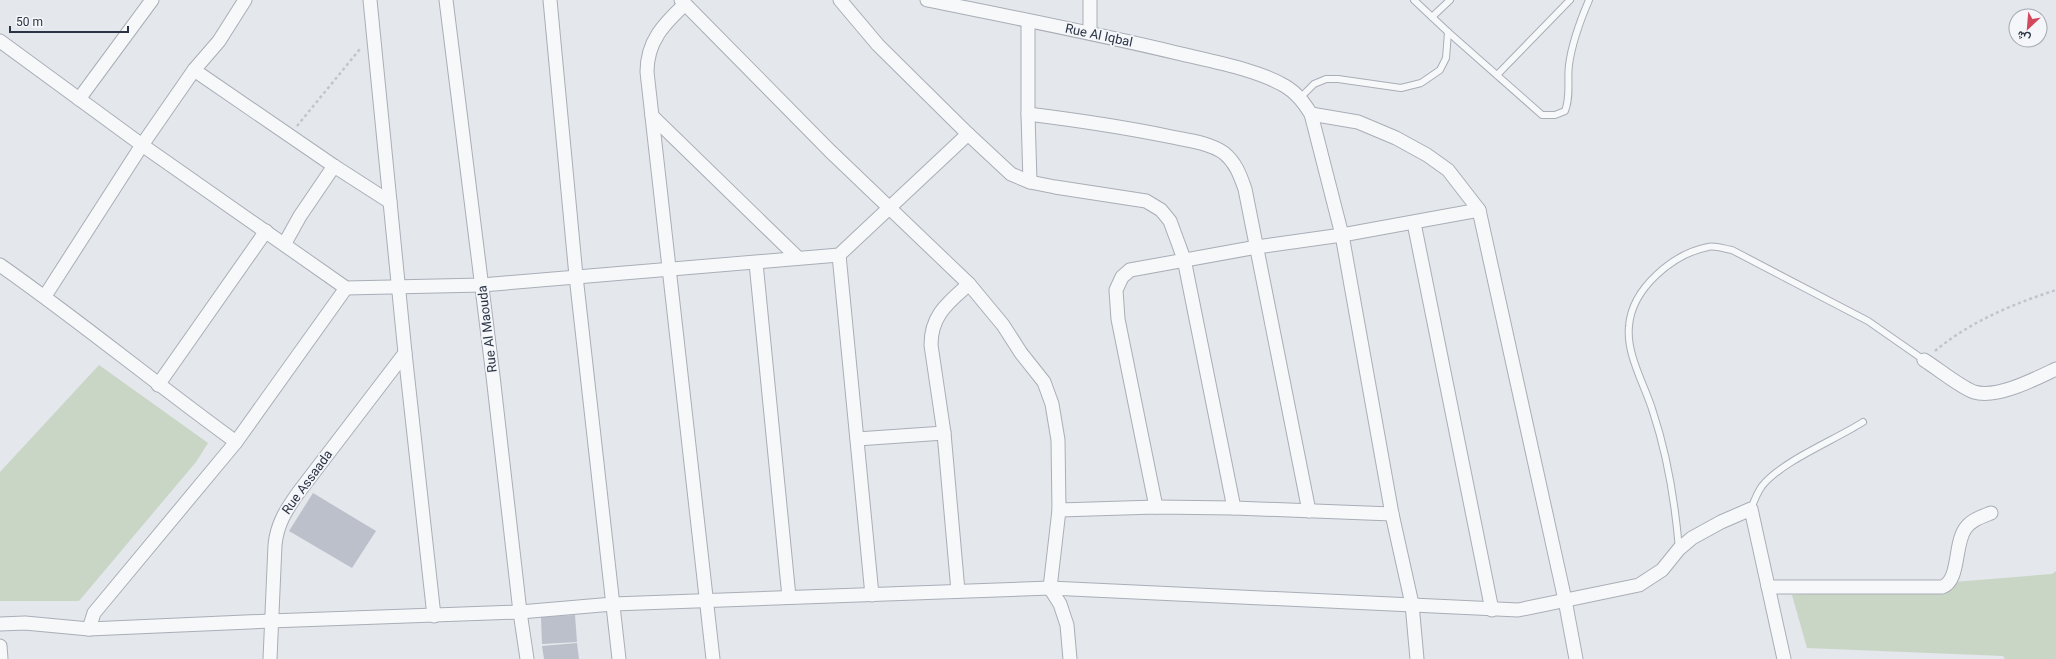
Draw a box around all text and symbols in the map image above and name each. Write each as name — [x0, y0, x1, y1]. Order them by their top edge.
scale bar — [10, 8, 128, 34]
north arrow — [2008, 8, 2048, 48]
text: 50 m — [16, 15, 43, 29]
street label: Rue Al Iqbal — [1064, 21, 1134, 49]
text: ش — [2015, 28, 2033, 45]
street label: Rue Al Maouda — [474, 285, 500, 373]
street label: Rue Assaada — [279, 447, 335, 517]

